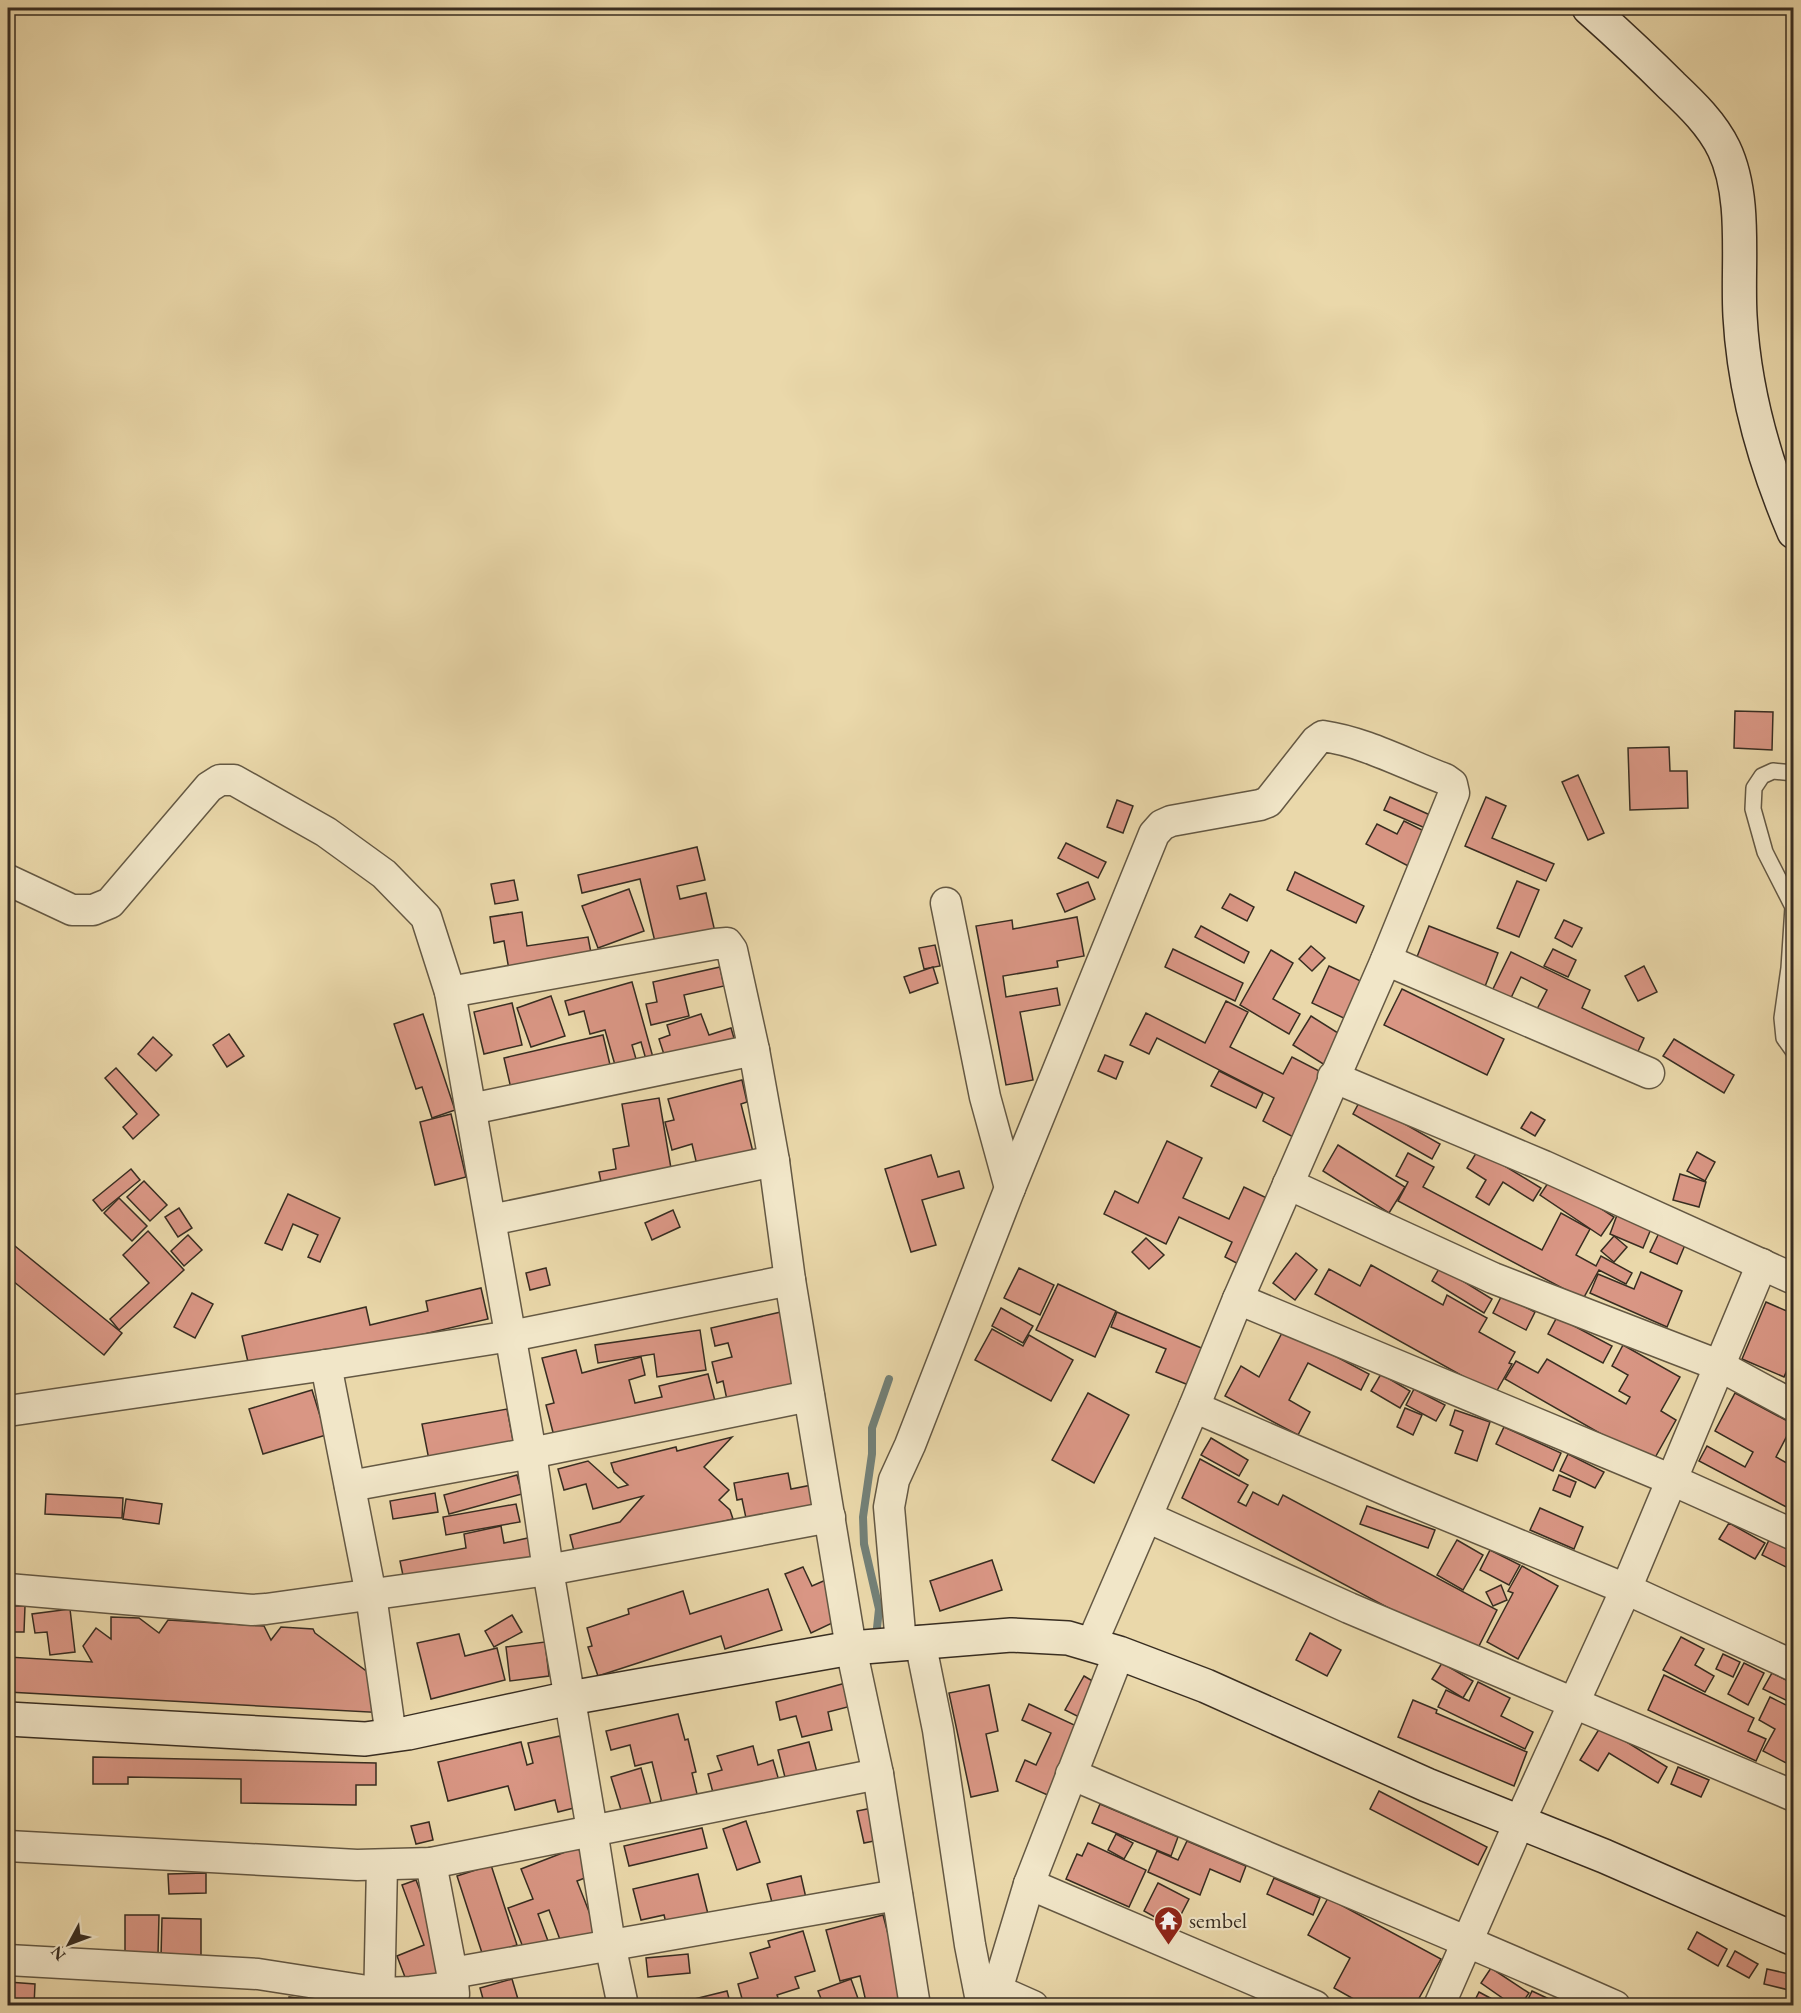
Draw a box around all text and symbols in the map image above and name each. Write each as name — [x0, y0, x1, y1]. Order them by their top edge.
temple icon: sembel — [1152, 1904, 1184, 1946]
place label: sembel — [1189, 1906, 1247, 1935]
north arrow — [39, 1914, 99, 1974]
text: N — [46, 1942, 70, 1965]

